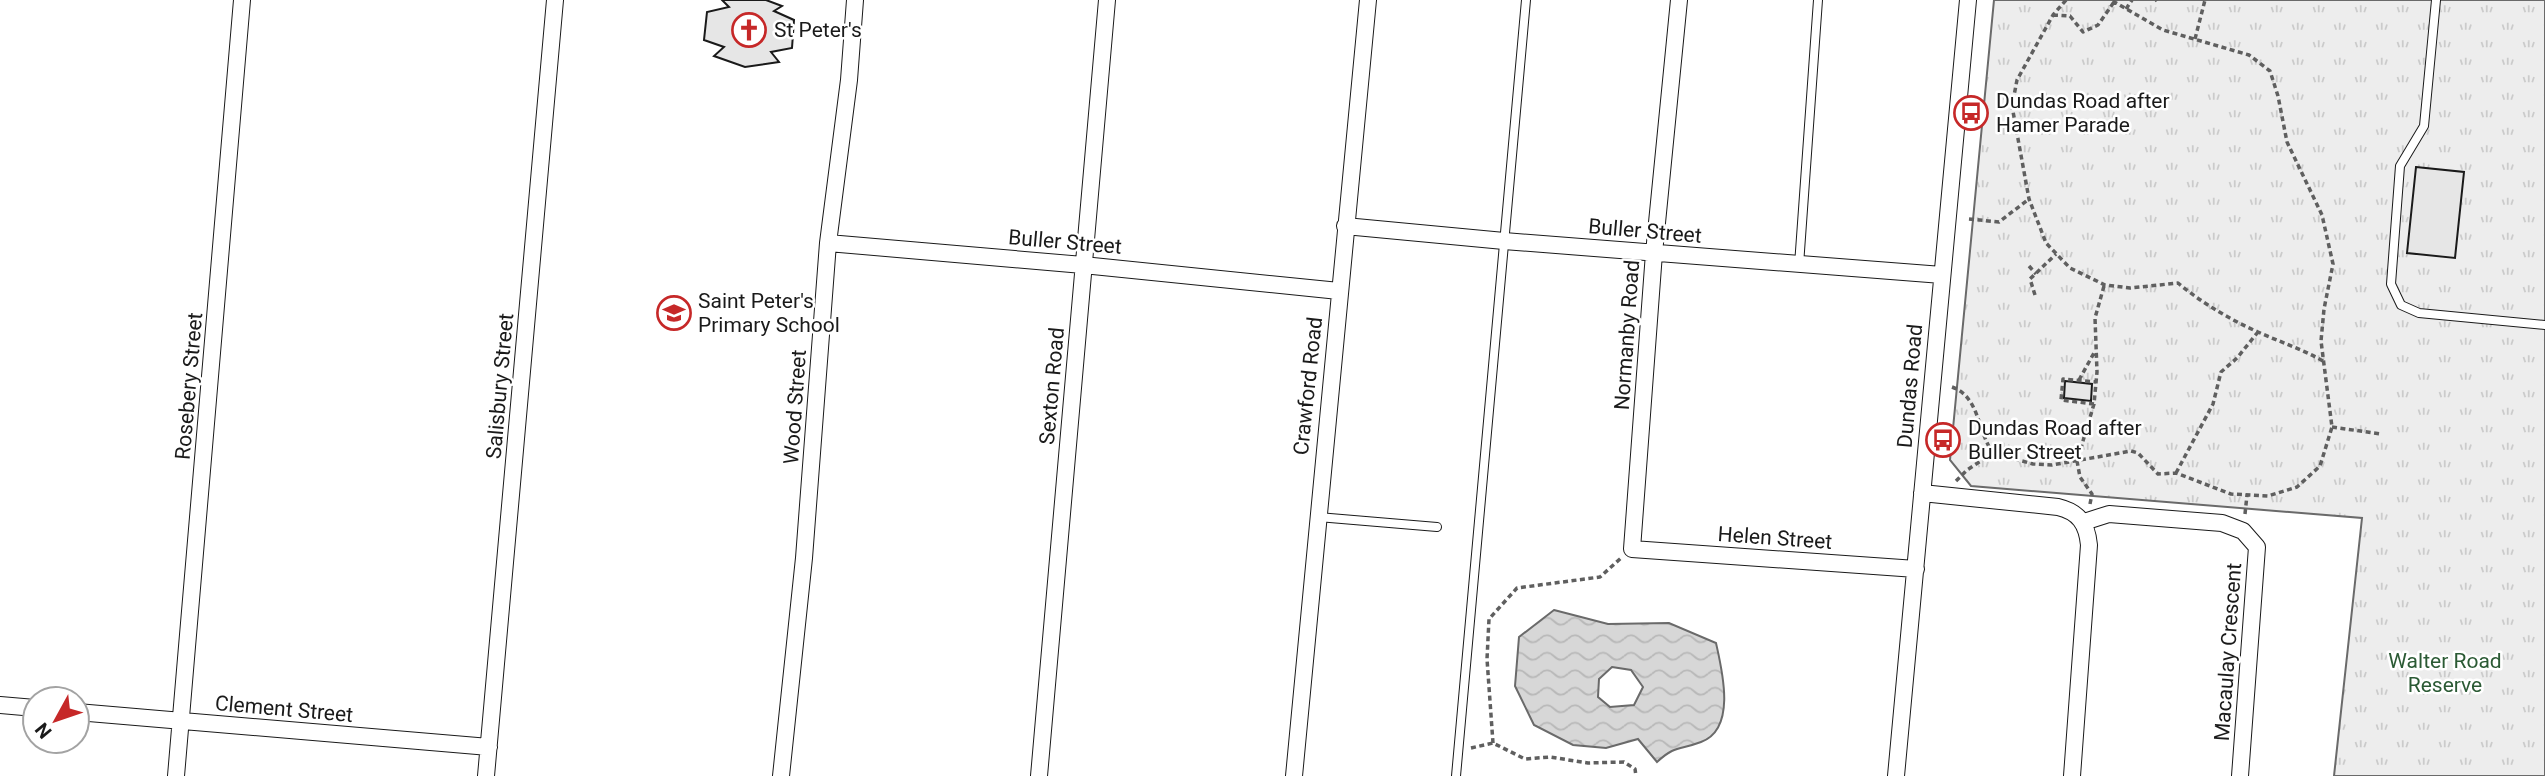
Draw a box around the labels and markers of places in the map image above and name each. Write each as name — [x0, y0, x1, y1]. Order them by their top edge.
church icon: St Peter's — [730, 11, 768, 49]
place label: St Peter's — [774, 18, 862, 42]
place label: Dundas Road after Hamer Parade — [1996, 89, 2170, 137]
bus stop icon: Dundas Road after Hamer Parade — [1952, 94, 1990, 132]
place label: Saint Peter's Primary School — [698, 289, 840, 337]
school or university icon: Saint Peter's Primary School — [655, 294, 693, 332]
place label: Dundas Road after Buller Street — [1968, 416, 2142, 464]
bus stop icon: Dundas Road after Buller Street — [1924, 421, 1962, 459]

